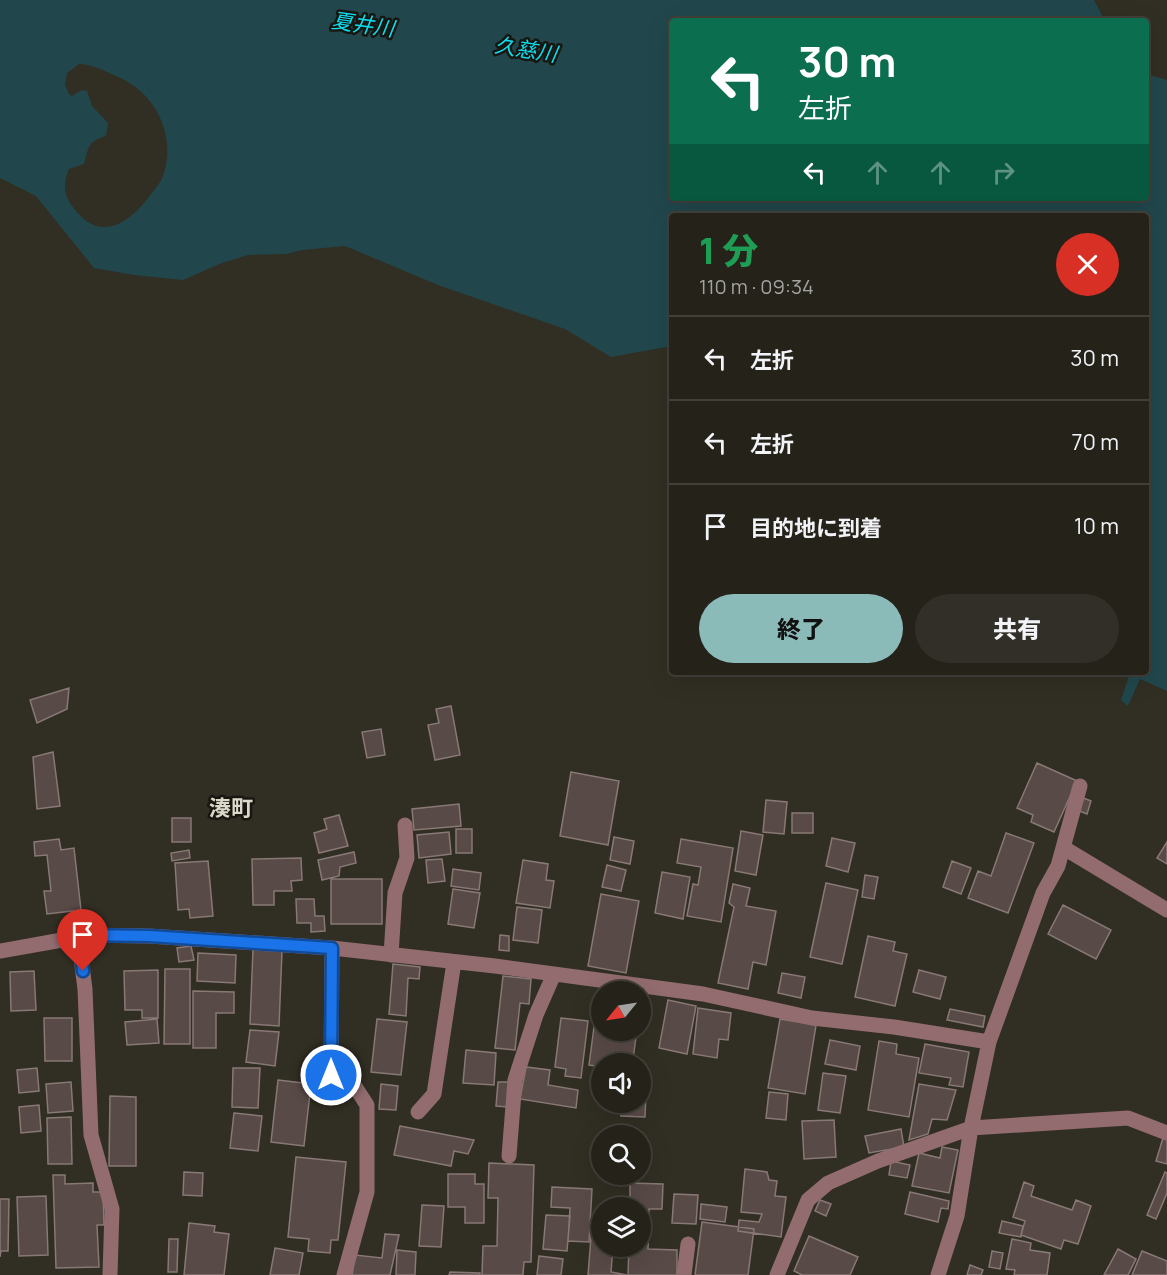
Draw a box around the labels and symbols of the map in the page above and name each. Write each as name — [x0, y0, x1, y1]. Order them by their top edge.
water label: 夏井川 — [330, 6, 398, 43]
water label: 久慈川 — [493, 30, 561, 68]
district label: 湊町 — [209, 793, 253, 823]
pin — [57, 909, 108, 971]
north arrow — [591, 981, 651, 1041]
position arrow — [299, 1043, 363, 1107]

